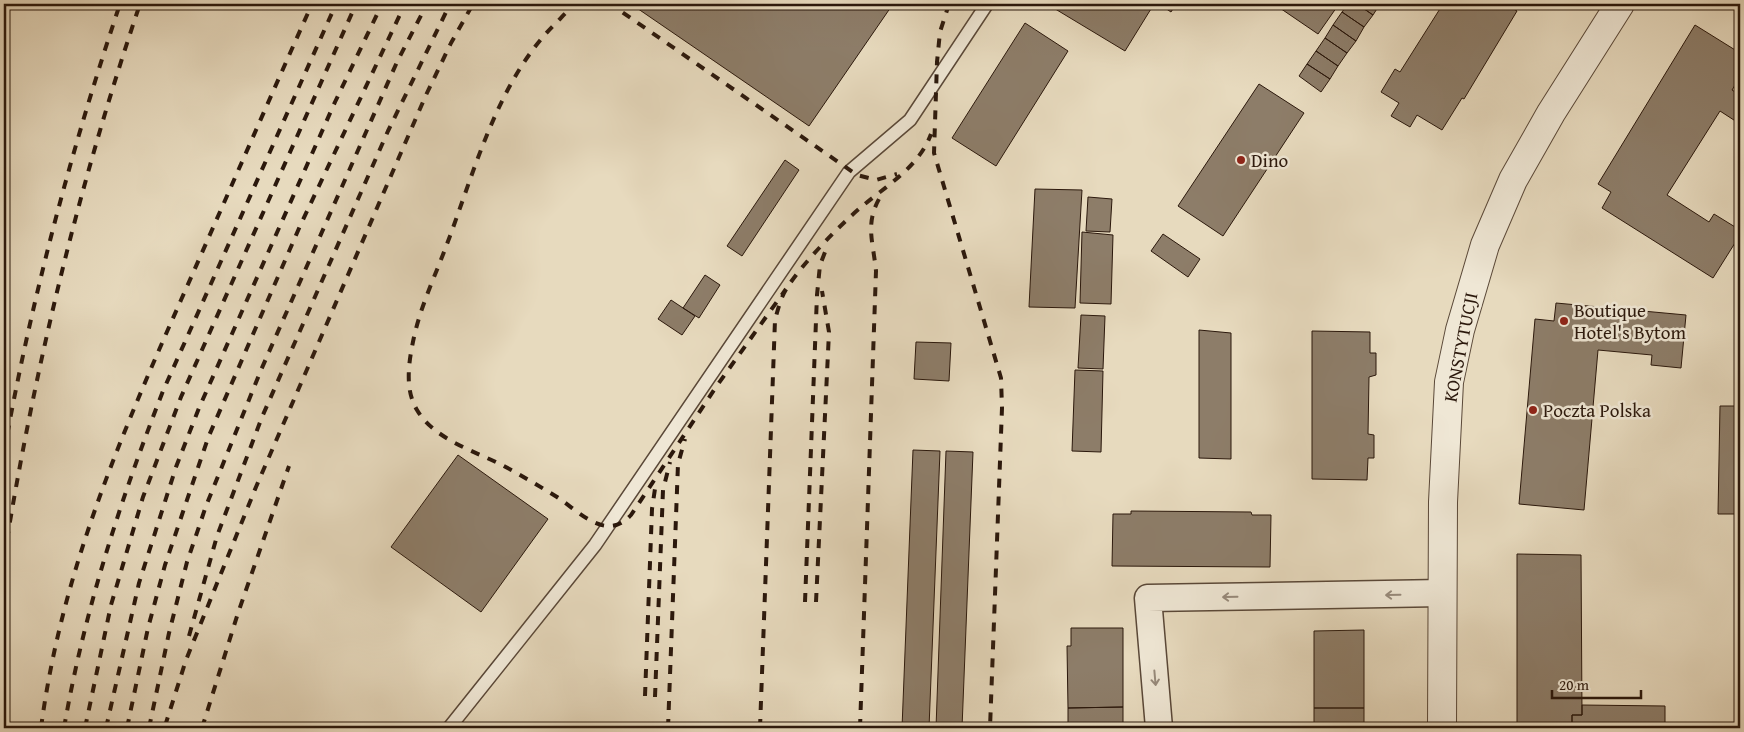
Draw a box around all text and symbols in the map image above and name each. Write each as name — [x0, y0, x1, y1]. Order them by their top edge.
place label: Dino — [1251, 146, 1288, 174]
marker: Dino — [1235, 154, 1247, 166]
street label: KONSTYTUCJI — [1436, 290, 1484, 404]
place label: Boutique Hotel's Bytom — [1574, 296, 1687, 346]
marker: Boutique Hotel's Bytom — [1558, 315, 1570, 327]
place label: Poczta Polska — [1543, 396, 1651, 424]
marker: Poczta Polska — [1527, 404, 1539, 416]
one-way arrow — [1385, 590, 1402, 600]
one-way arrow — [1223, 592, 1239, 602]
scale bar — [1552, 667, 1640, 699]
one-way arrow — [1150, 670, 1160, 686]
text: 20 m — [1559, 674, 1590, 695]

